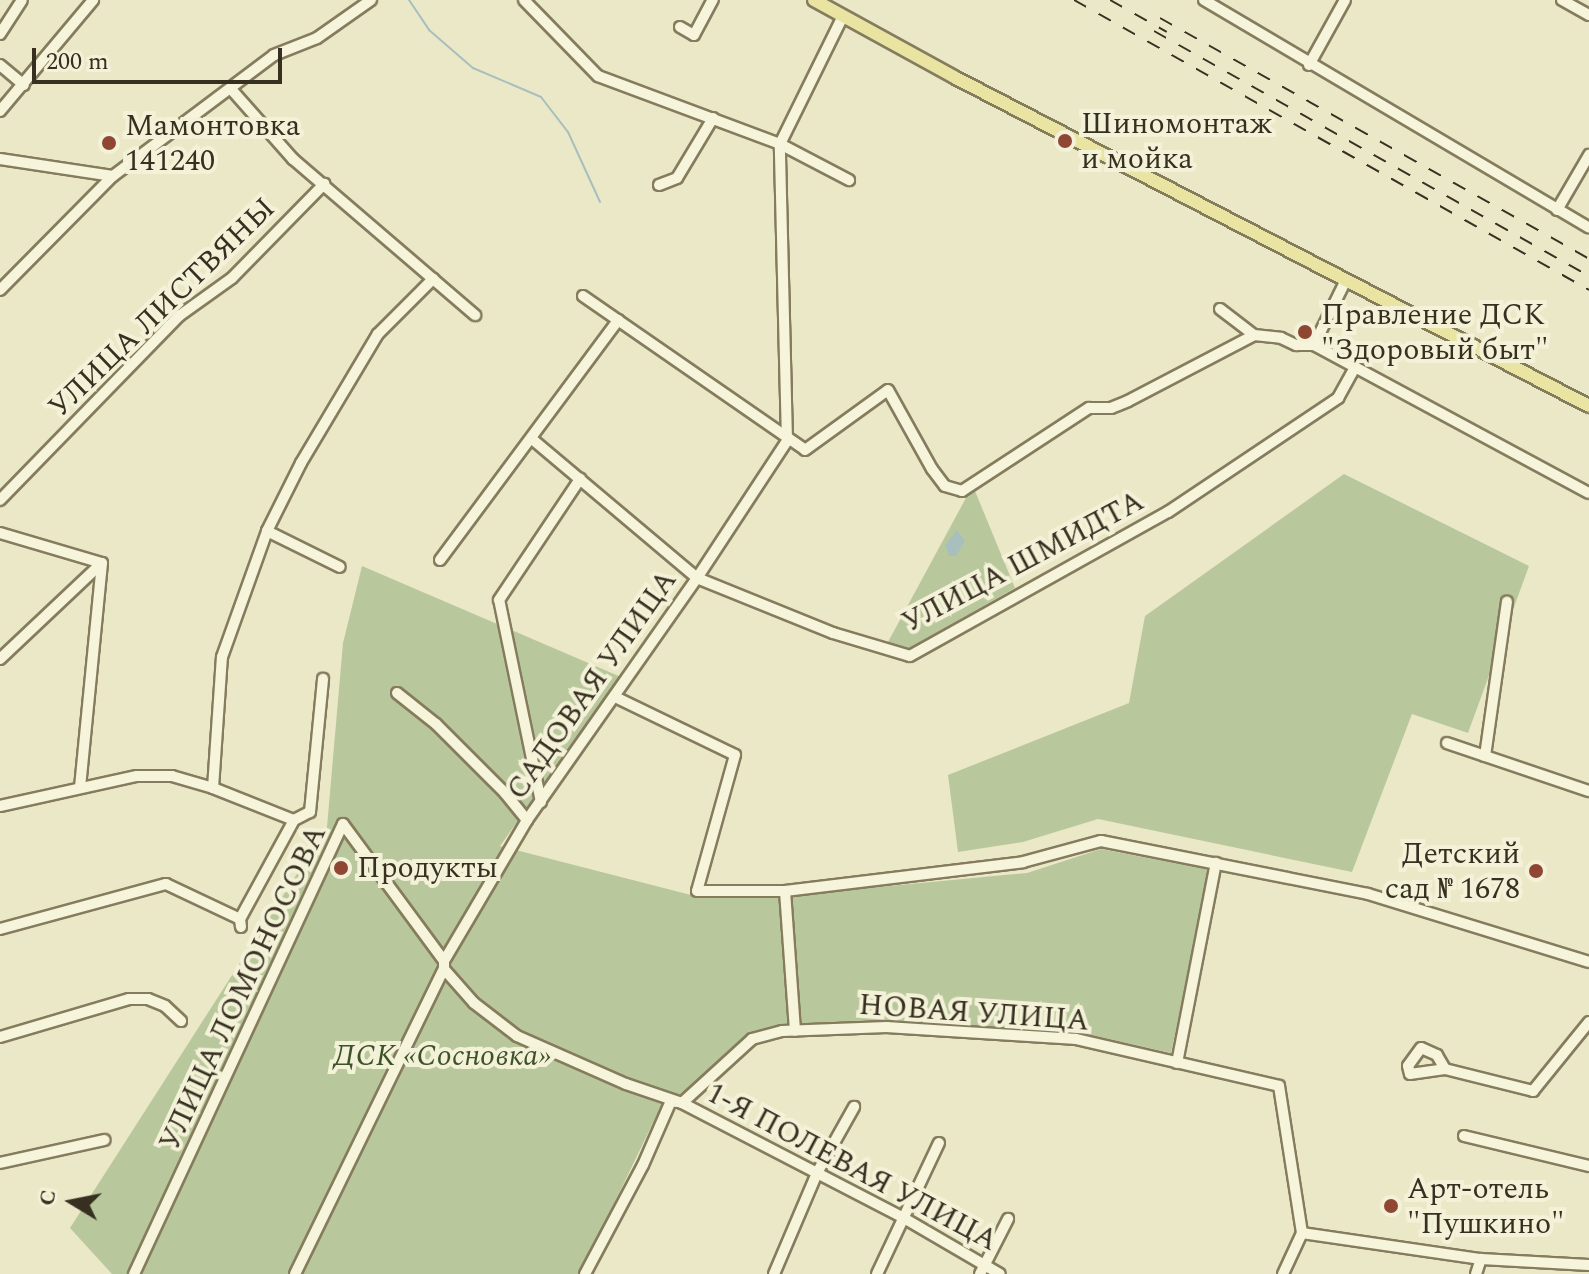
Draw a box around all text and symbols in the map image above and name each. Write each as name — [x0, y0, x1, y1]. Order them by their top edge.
scale bar — [36, 32, 286, 82]
text: 200 m — [46, 44, 109, 80]
place label: Шиномонтаж и мойка — [1081, 106, 1273, 176]
place label: Мамонтовка 141240 — [125, 108, 300, 178]
marker: Шиномонтаж и мойка — [1056, 132, 1074, 150]
marker: Мамонтовка 141240 — [100, 134, 118, 152]
street label: УЛИЦА ЛИСТВЯНЫ — [41, 191, 283, 425]
place label: Правление ДСК "Здоровый быт" — [1321, 297, 1549, 368]
marker: Правление ДСК "Здоровый быт" — [1296, 323, 1314, 341]
street label: УЛИЦА ШМИДТА — [896, 483, 1150, 641]
street label: САДОВАЯ УЛИЦА — [499, 563, 685, 807]
street label: УЛИЦА ЛОМОНОСОВА — [152, 820, 334, 1156]
place label: Детский сад № 1678 — [1385, 836, 1520, 906]
place label: Продукты — [357, 850, 498, 886]
marker: Продукты — [332, 859, 350, 877]
marker: Детский сад № 1678 — [1527, 862, 1545, 880]
street label: НОВАЯ УЛИЦА — [858, 987, 1090, 1039]
park label: ДСК «Сосновка» — [333, 1038, 551, 1074]
street label: 1-Я ПОЛЕВАЯ УЛИЦА — [700, 1075, 1004, 1259]
north arrow — [32, 1162, 112, 1242]
place label: Арт-отель "Пушкино" — [1407, 1171, 1565, 1242]
text: С — [30, 1187, 65, 1208]
marker: Арт-отель "Пушкино" — [1382, 1197, 1400, 1215]

